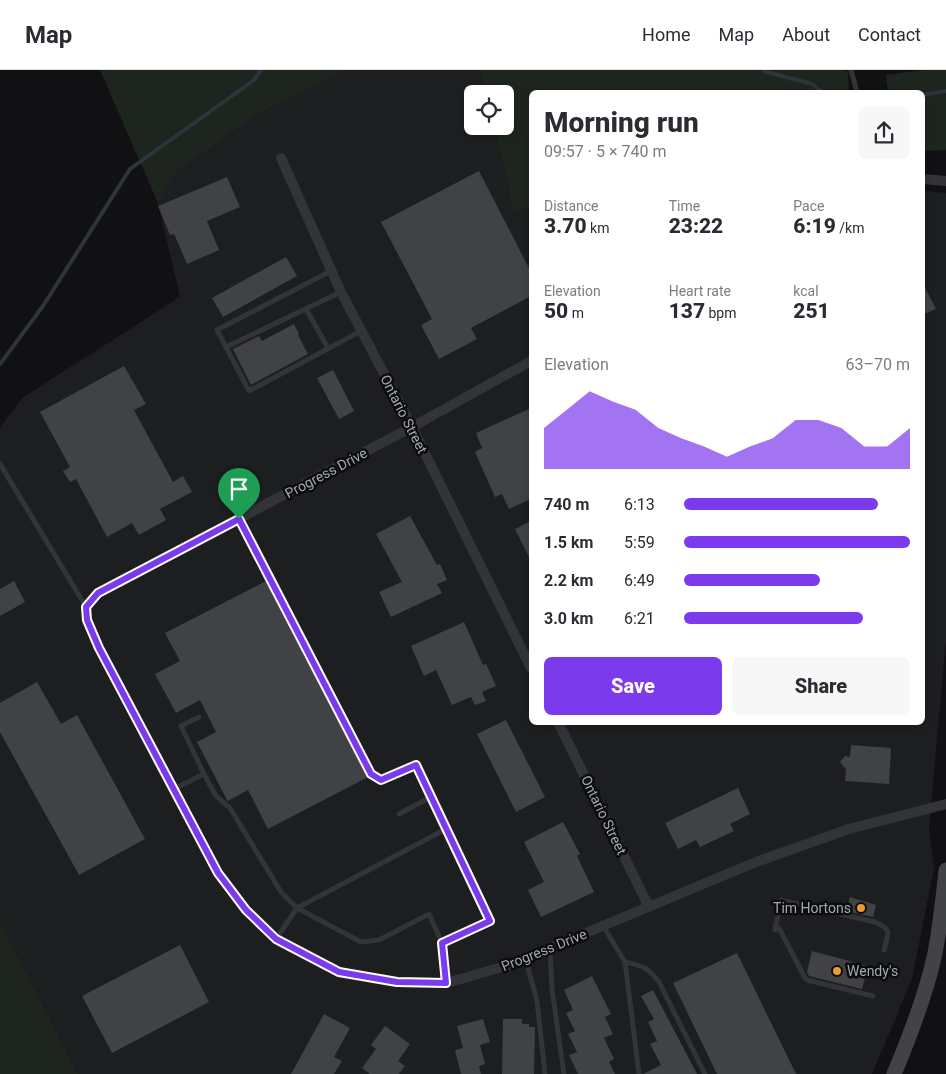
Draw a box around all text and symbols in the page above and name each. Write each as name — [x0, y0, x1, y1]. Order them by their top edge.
text: Map — [25, 21, 72, 49]
text: Home — [642, 24, 691, 45]
text: Map — [719, 24, 754, 45]
text: About — [782, 24, 830, 45]
text: Contact — [858, 24, 921, 45]
map controls — [464, 85, 514, 135]
button: locate — [464, 85, 514, 135]
text: Morning run — [544, 106, 699, 139]
button: share — [858, 107, 910, 159]
text: 09:57 · 5 × 740 m — [544, 142, 666, 161]
text: Distance — [544, 198, 599, 214]
text: Time — [669, 198, 700, 214]
text: Pace — [793, 198, 824, 214]
text: 3.70 — [544, 214, 587, 238]
text: 23:22 — [669, 214, 723, 238]
text: 6:19 — [793, 214, 836, 238]
text: km — [587, 220, 609, 236]
text: /km — [836, 220, 864, 236]
text: Elevation — [544, 283, 601, 299]
text: Heart rate — [669, 283, 731, 299]
text: kcal — [793, 283, 819, 299]
text: 50 — [544, 299, 568, 323]
text: 137 — [669, 299, 705, 323]
text: 251 — [793, 299, 830, 323]
text: m — [568, 305, 584, 321]
text: bpm — [705, 305, 736, 321]
text: Elevation — [544, 355, 609, 374]
text: 63–70 m — [846, 355, 910, 374]
street label: Ontario Street — [377, 372, 431, 456]
street label: Progress Drive — [282, 445, 370, 501]
pin — [218, 468, 260, 519]
icon: arrive — [225, 475, 253, 503]
text: 740 m — [544, 495, 589, 514]
text: 6:13 — [624, 495, 655, 514]
text: 1.5 km — [544, 533, 593, 552]
text: 5:59 — [624, 533, 655, 552]
text: 2.2 km — [544, 571, 593, 590]
text: 6:49 — [624, 571, 655, 590]
text: 3.0 km — [544, 609, 593, 628]
text: 6:21 — [624, 609, 655, 628]
button: Save — [544, 657, 722, 715]
button: Share — [732, 657, 910, 715]
street label: Ontario Street — [578, 773, 630, 858]
place label: Tim Hortons — [773, 900, 851, 916]
marker: Tim Hortons — [855, 902, 867, 914]
street label: Progress Drive — [499, 926, 589, 974]
place label: Wendy's — [847, 963, 898, 979]
marker: Wendy's — [831, 965, 843, 977]

